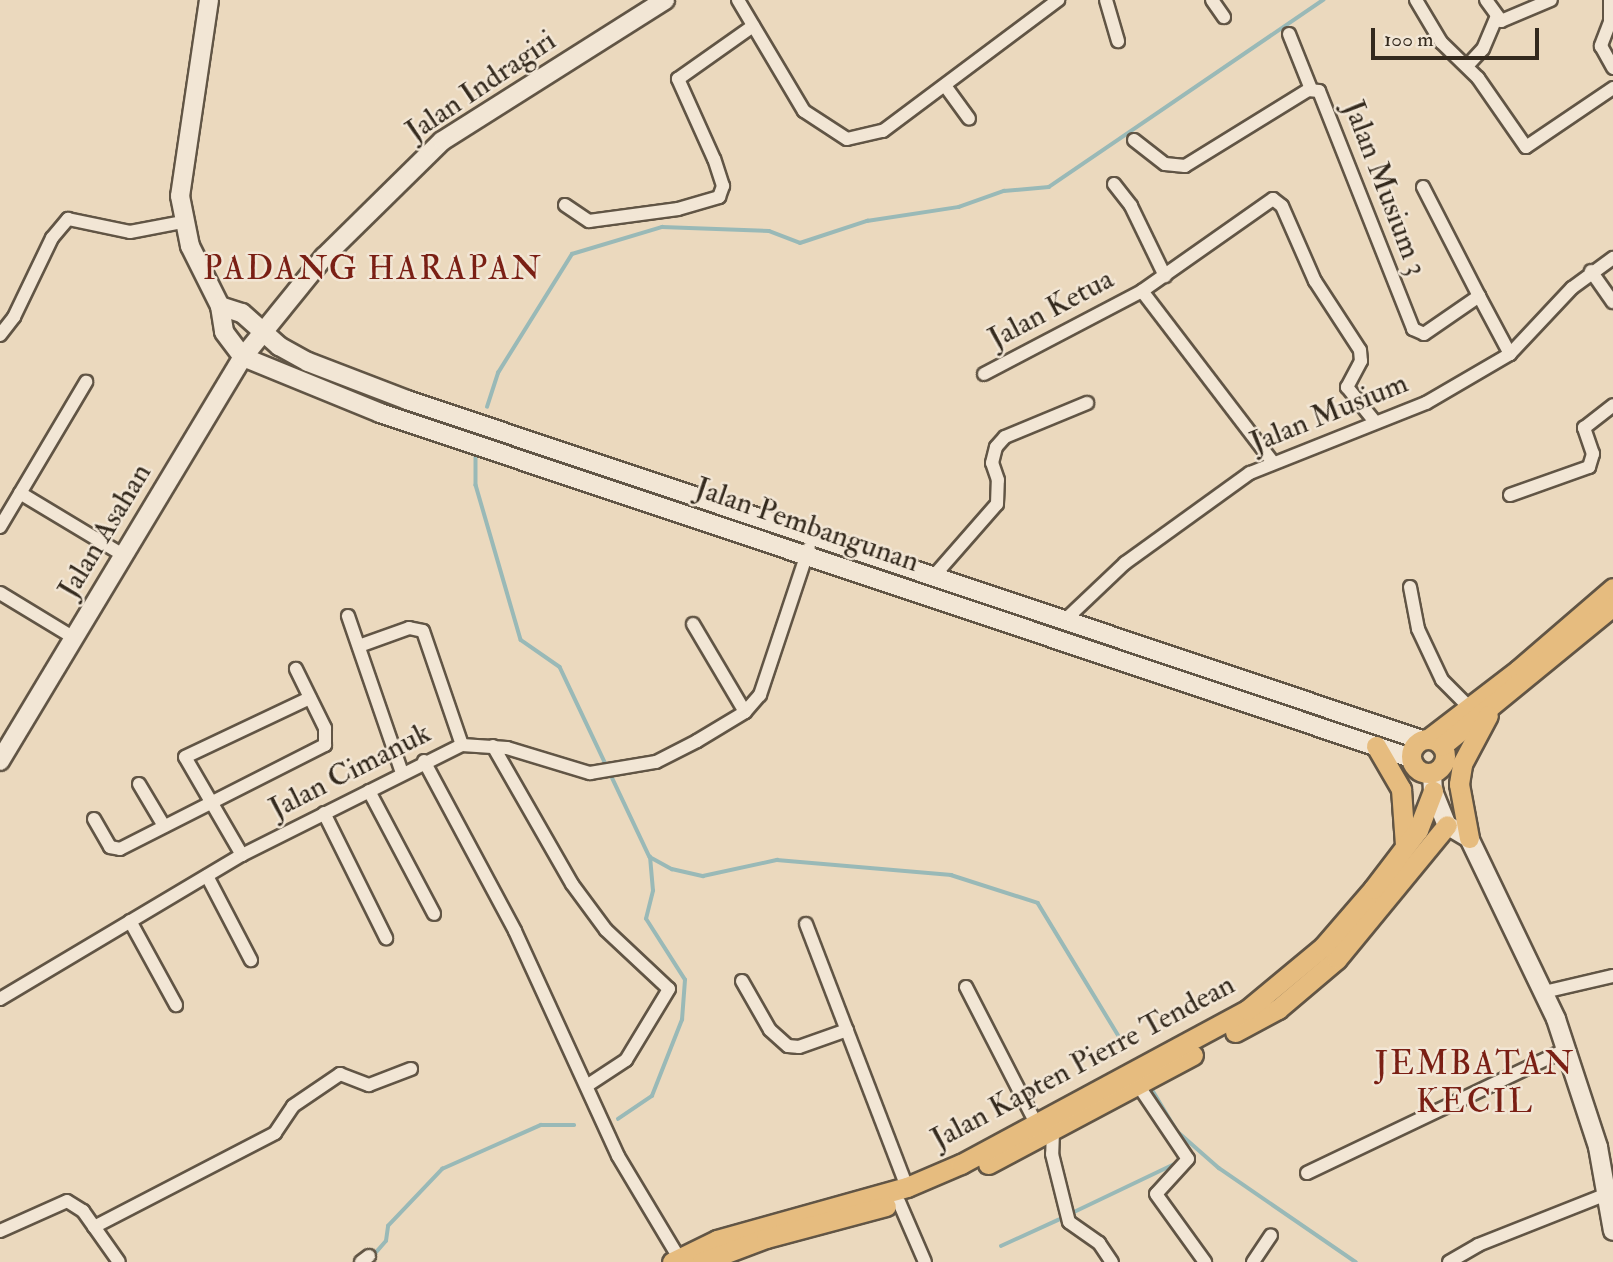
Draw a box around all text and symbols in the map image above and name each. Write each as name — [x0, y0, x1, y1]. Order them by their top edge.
scale bar — [1375, 14, 1543, 58]
street label: Jalan Indragiri — [399, 23, 563, 149]
text: 100 m — [1384, 26, 1434, 53]
street label: Jalan Musium 3 — [1335, 95, 1435, 281]
district label: PADANG HARAPAN — [205, 249, 541, 289]
street label: Jalan Ketua — [982, 261, 1120, 357]
street label: Jalan Musium — [1245, 365, 1413, 461]
street label: Jalan Asahan — [51, 457, 159, 605]
street label: Jalan Pembangunan — [690, 470, 924, 580]
street label: Jalan Cimanuk — [263, 715, 437, 827]
street label: Jalan Kapten Pierre Tendean — [925, 967, 1241, 1157]
district label: JEMBATAN KECIL — [1376, 1044, 1574, 1122]

